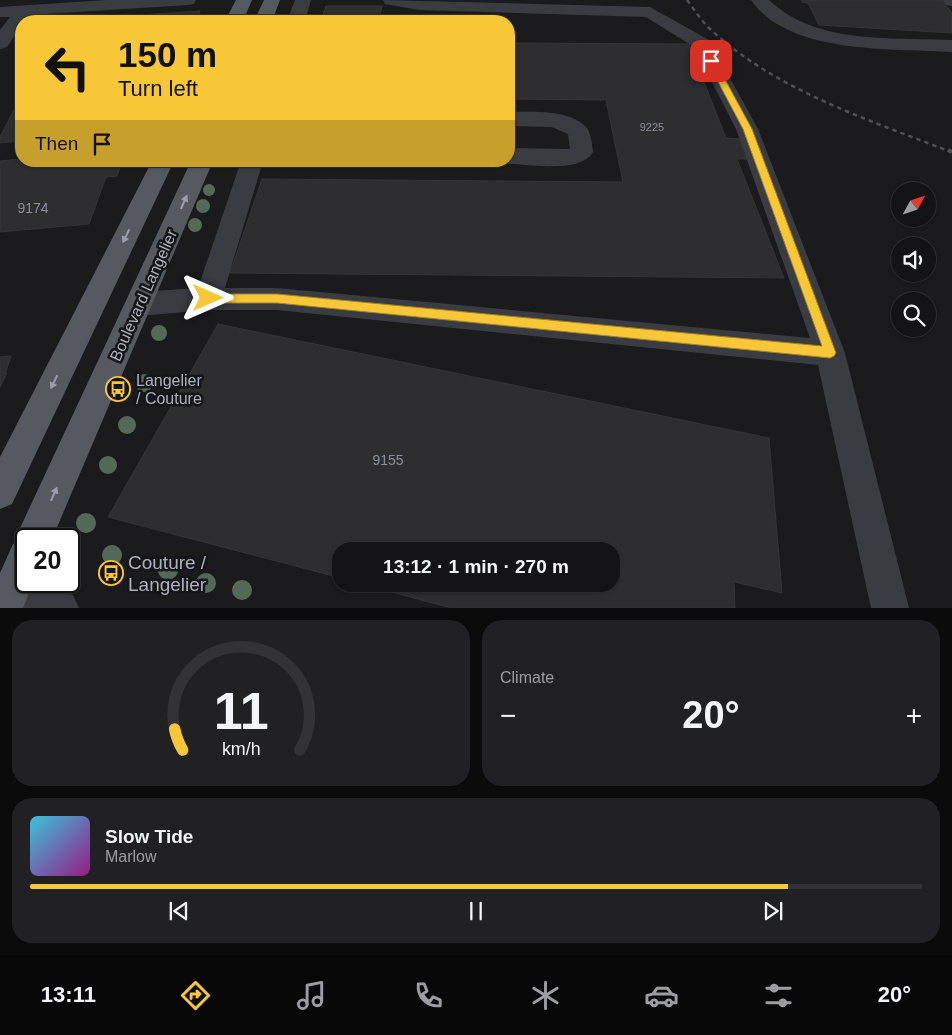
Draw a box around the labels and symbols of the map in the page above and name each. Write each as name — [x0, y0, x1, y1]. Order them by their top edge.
pin — [690, 40, 732, 82]
house number: 9225 — [640, 121, 664, 133]
north arrow — [891, 182, 936, 228]
one-way arrow — [181, 195, 189, 209]
house number: 9174 — [17, 200, 49, 216]
street label: Boulevard Langelier — [107, 226, 180, 364]
one-way arrow — [122, 229, 130, 243]
position arrow — [181, 271, 233, 323]
place label: Langelier / Couture — [136, 372, 203, 407]
one-way arrow — [50, 375, 58, 389]
bus stop icon: Langelier / Couture — [105, 376, 131, 402]
house number: 9155 — [372, 452, 404, 468]
one-way arrow — [50, 487, 58, 501]
speed limit sign: 20 — [15, 528, 80, 593]
place label: Couture / Langelier — [128, 552, 207, 595]
bus stop icon: Couture / Langelier — [98, 560, 124, 586]

